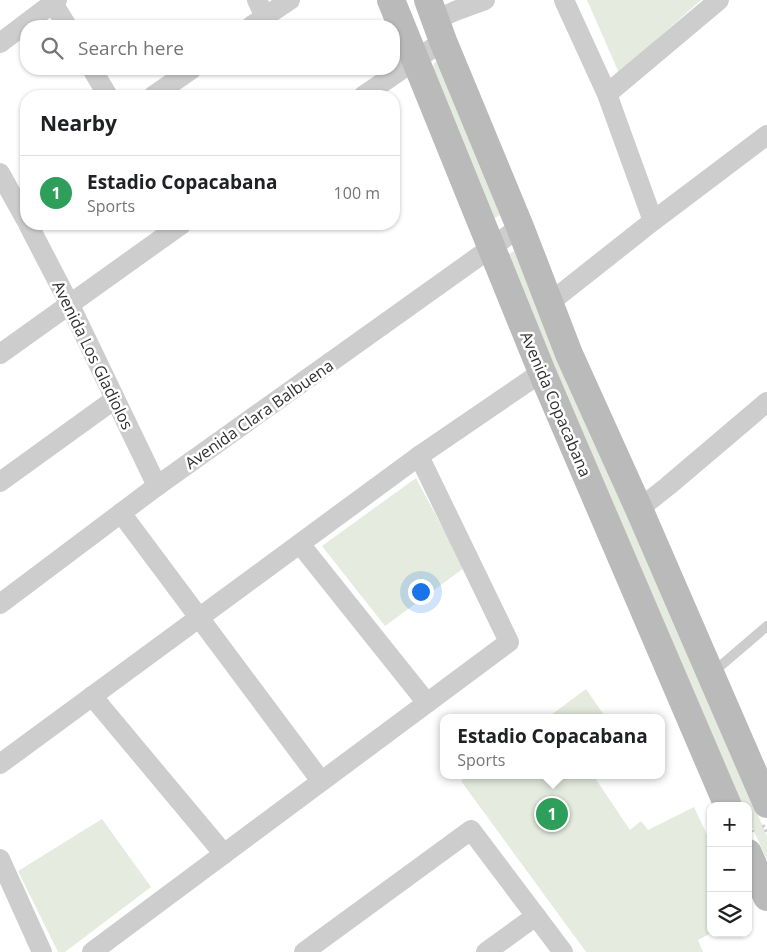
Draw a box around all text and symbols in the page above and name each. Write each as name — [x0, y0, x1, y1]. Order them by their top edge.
search box — [20, 20, 400, 75]
icon: search — [38, 34, 66, 62]
text: Search here — [78, 35, 184, 61]
text: Nearby — [40, 109, 117, 137]
text: Estadio Copacabana — [87, 169, 277, 195]
text: 1 — [51, 182, 61, 204]
text: 100 m — [334, 182, 380, 204]
text: Sports — [87, 195, 135, 217]
street label: Avenida Los Gladiolos — [47, 277, 139, 433]
street label: Avenida Copacabana — [515, 328, 597, 480]
street label: Avenida Clara Balbuena — [180, 354, 338, 474]
your location — [408, 579, 434, 605]
popup — [440, 714, 665, 779]
text: Estadio Copacabana — [457, 723, 648, 749]
text: Sports — [457, 749, 505, 771]
pin: 1 — [536, 795, 568, 833]
map controls — [707, 802, 752, 937]
button: + — [707, 802, 752, 847]
button: − — [707, 847, 752, 892]
button: layers — [707, 892, 752, 937]

